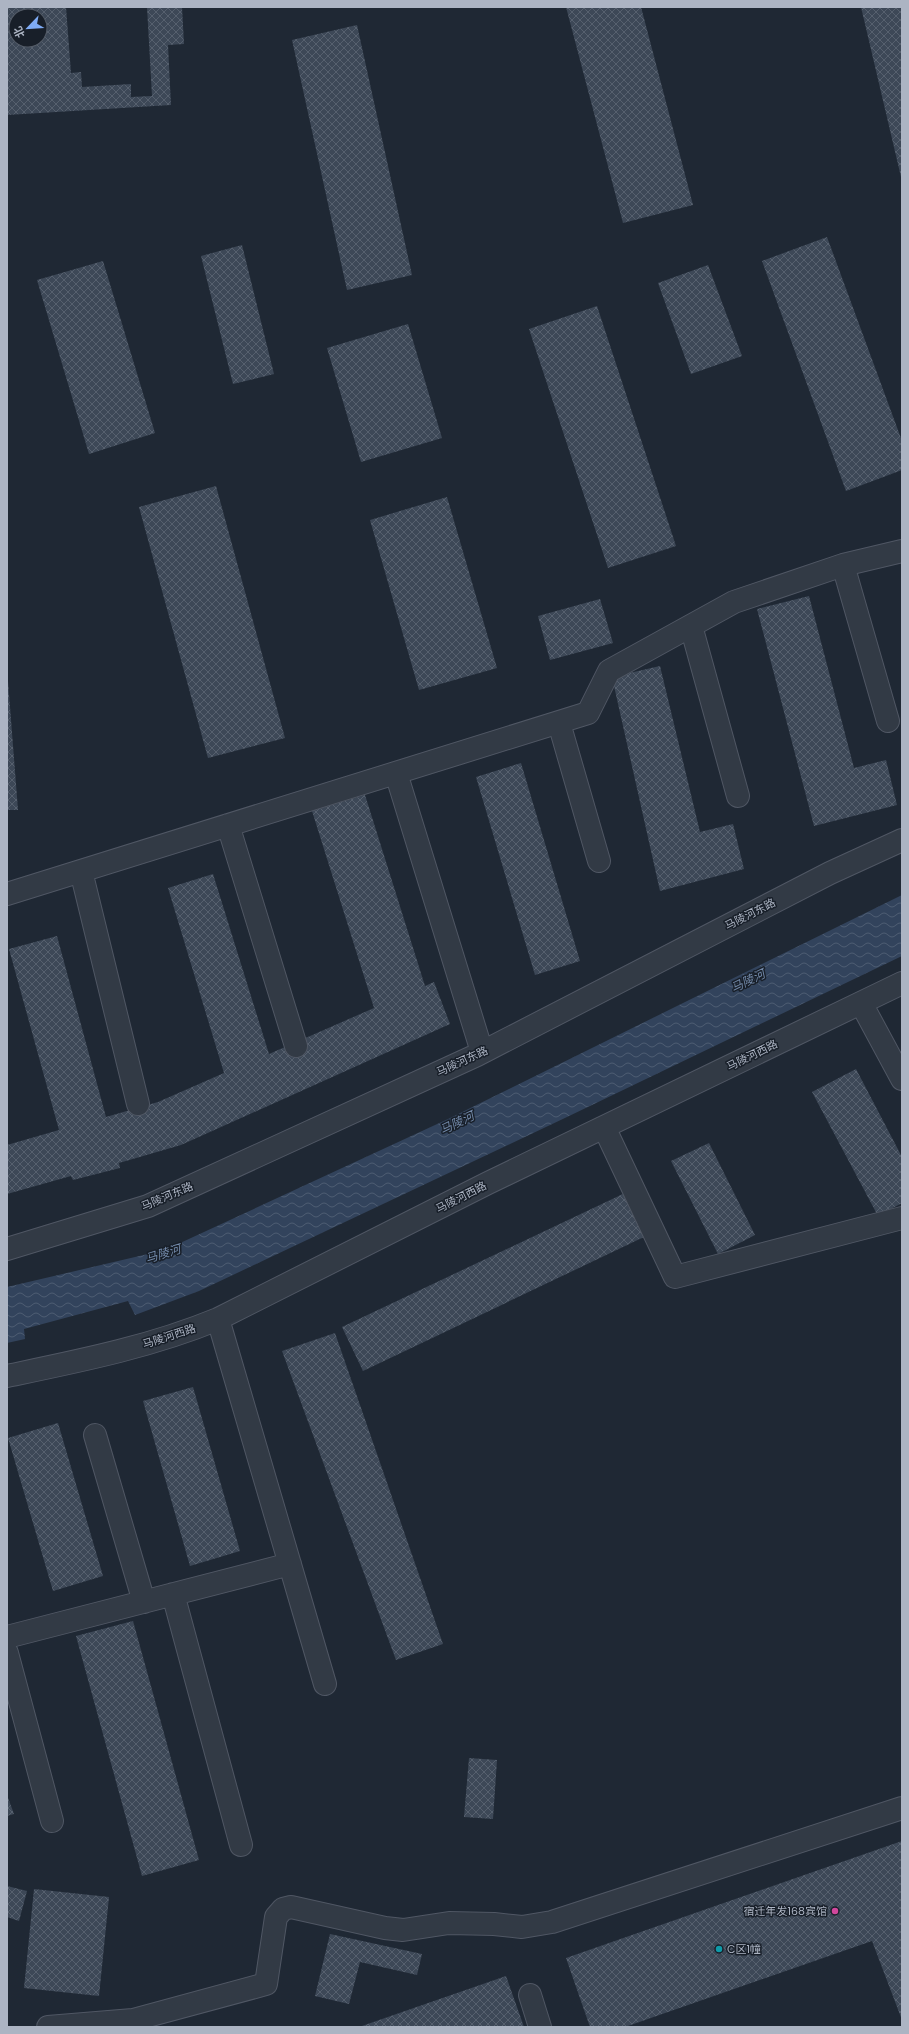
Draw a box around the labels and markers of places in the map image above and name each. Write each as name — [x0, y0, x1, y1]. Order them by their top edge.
place label: 宿迁年发168宾馆 — [744, 1903, 827, 1919]
marker: 宿迁年发168宾馆 — [830, 1906, 840, 1916]
place label: C区1幢 — [727, 1941, 761, 1957]
marker: C区1幢 — [714, 1944, 724, 1954]

